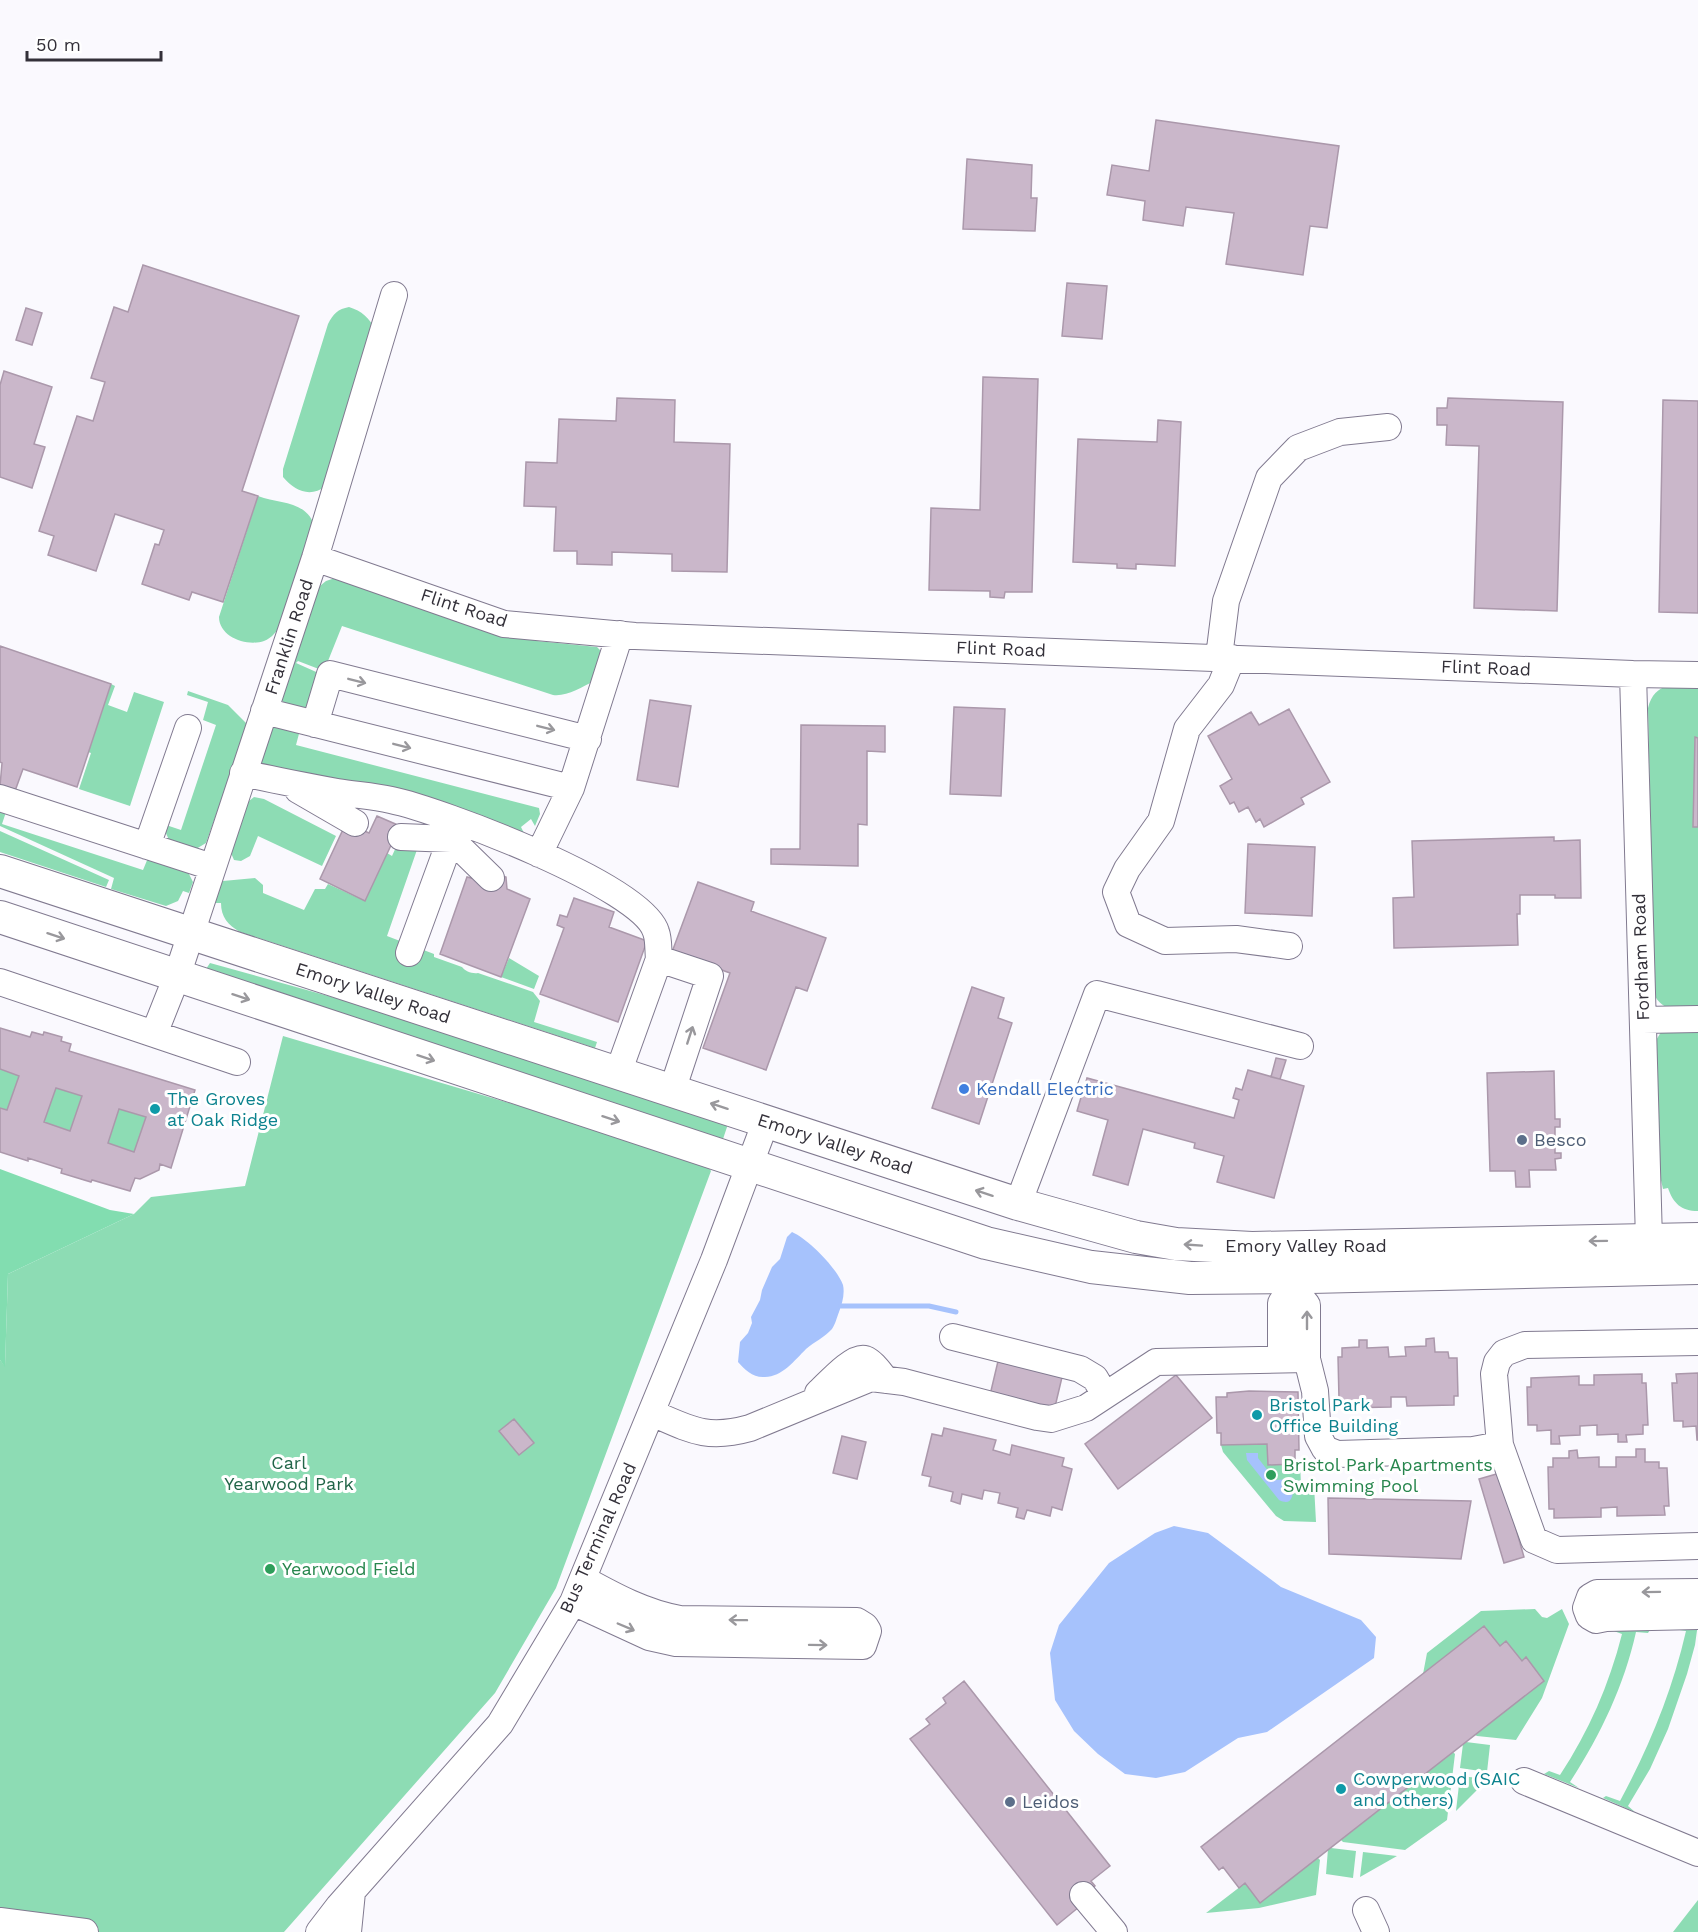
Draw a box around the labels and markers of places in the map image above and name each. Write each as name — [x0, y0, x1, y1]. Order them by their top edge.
place label: Kendall Electric — [976, 1078, 1114, 1099]
marker: Kendall Electric — [957, 1082, 971, 1096]
place label: The Groves at Oak Ridge — [167, 1088, 278, 1130]
marker: The Groves at Oak Ridge — [148, 1102, 162, 1116]
place label: Besco — [1534, 1129, 1587, 1150]
marker: Besco — [1515, 1133, 1529, 1147]
place label: Bristol Park Office Building — [1269, 1394, 1398, 1436]
marker: Bristol Park Office Building — [1250, 1408, 1264, 1422]
place label: Bristol Park Apartments Swimming Pool — [1283, 1454, 1493, 1496]
marker: Bristol Park Apartments Swimming Pool — [1264, 1468, 1278, 1482]
place label: Yearwood Field — [282, 1558, 416, 1579]
marker: Yearwood Field — [263, 1562, 277, 1576]
place label: Cowperwood (SAIC and others) — [1353, 1768, 1520, 1810]
marker: Cowperwood (SAIC and others) — [1334, 1782, 1348, 1796]
place label: Leidos — [1022, 1791, 1079, 1812]
marker: Leidos — [1003, 1795, 1017, 1809]

